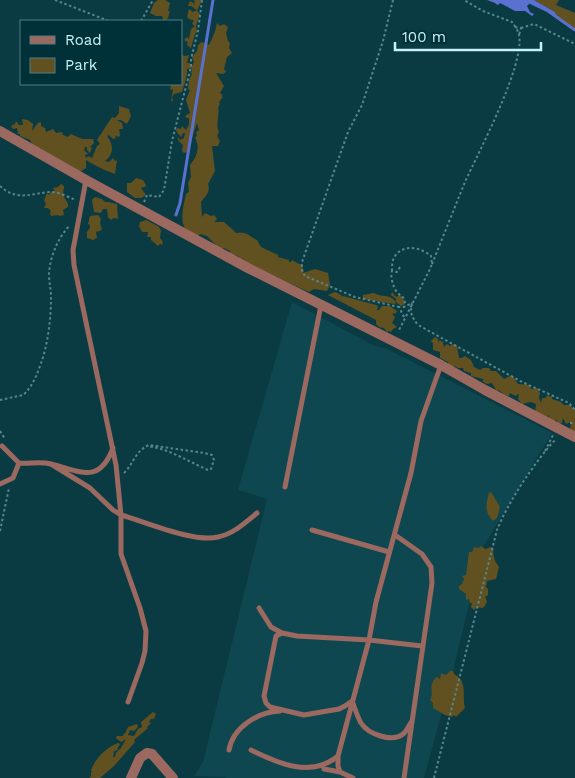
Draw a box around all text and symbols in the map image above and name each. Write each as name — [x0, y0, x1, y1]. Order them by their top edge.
legend — [20, 20, 182, 85]
scale bar — [395, 20, 541, 52]
text: 100 m — [402, 28, 446, 46]
text: Road — [65, 31, 102, 49]
text: Park — [65, 56, 98, 74]

